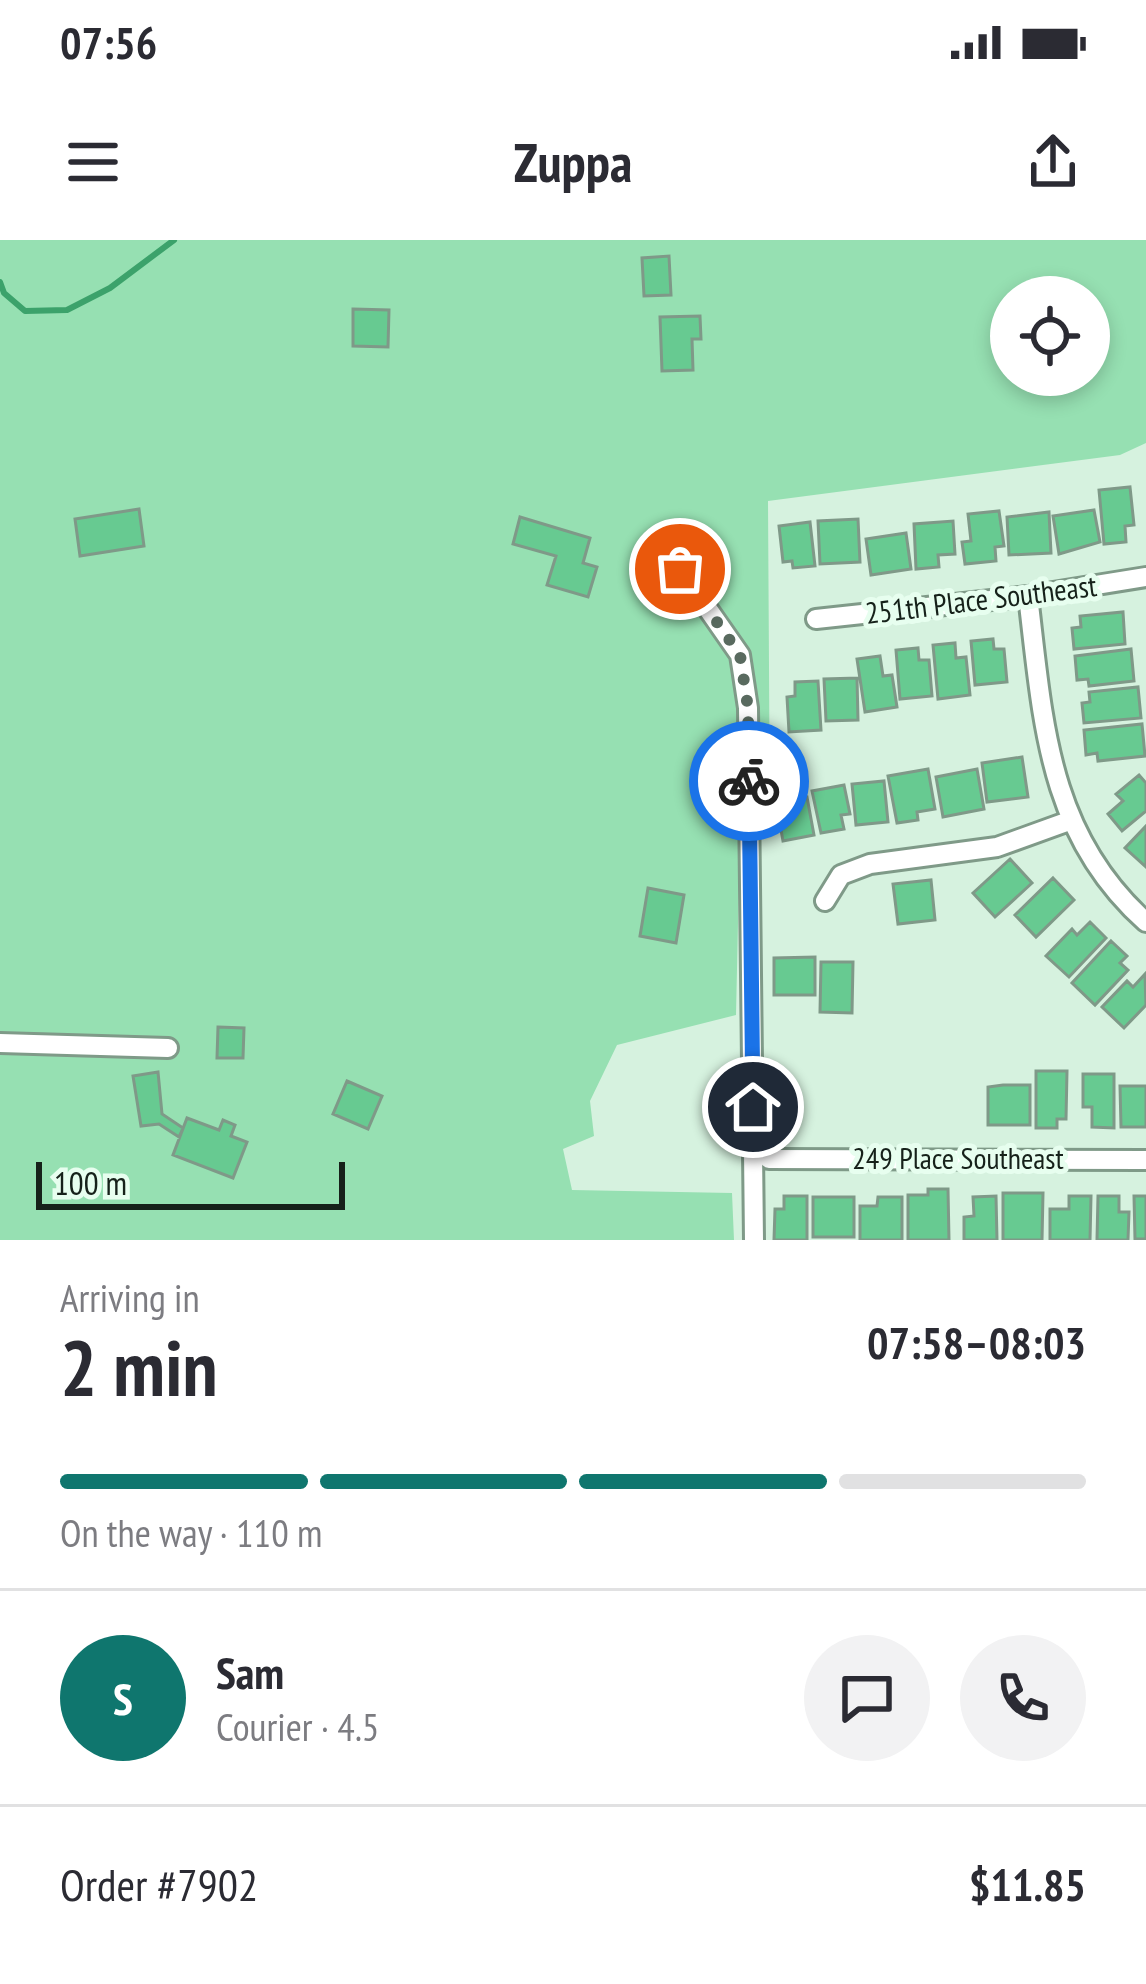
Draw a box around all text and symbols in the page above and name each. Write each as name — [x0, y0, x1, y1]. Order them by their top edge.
text: 07:56 — [60, 13, 157, 71]
text: Zuppa — [514, 127, 632, 197]
icon: menu — [60, 129, 126, 195]
icon: share — [1020, 129, 1086, 195]
map controls — [990, 276, 1110, 396]
button: locate — [990, 276, 1110, 396]
pin — [629, 518, 731, 620]
icon: bag — [647, 536, 713, 602]
street label: 251th Place Southeast — [863, 565, 1099, 632]
courier — [689, 721, 809, 841]
icon: bike — [716, 748, 782, 814]
pin — [702, 1056, 804, 1158]
icon: home — [720, 1074, 786, 1140]
street label: 249 Place Southeast — [852, 1138, 1064, 1177]
scale bar — [36, 1156, 345, 1209]
text: 100 m — [54, 1161, 127, 1204]
text: Arriving in — [60, 1272, 200, 1323]
text: 07:58–08:03 — [867, 1313, 1086, 1371]
text: 2 min — [60, 1317, 218, 1418]
text: On the way · 110 m — [60, 1507, 322, 1558]
button: chat — [804, 1635, 930, 1761]
button: phone — [960, 1635, 1086, 1761]
text: Sam — [216, 1643, 284, 1701]
text: S — [113, 1669, 133, 1727]
text: Courier · 4.5 — [216, 1701, 379, 1752]
text: Order #7902 — [60, 1855, 258, 1913]
text: $11.85 — [969, 1855, 1086, 1913]

